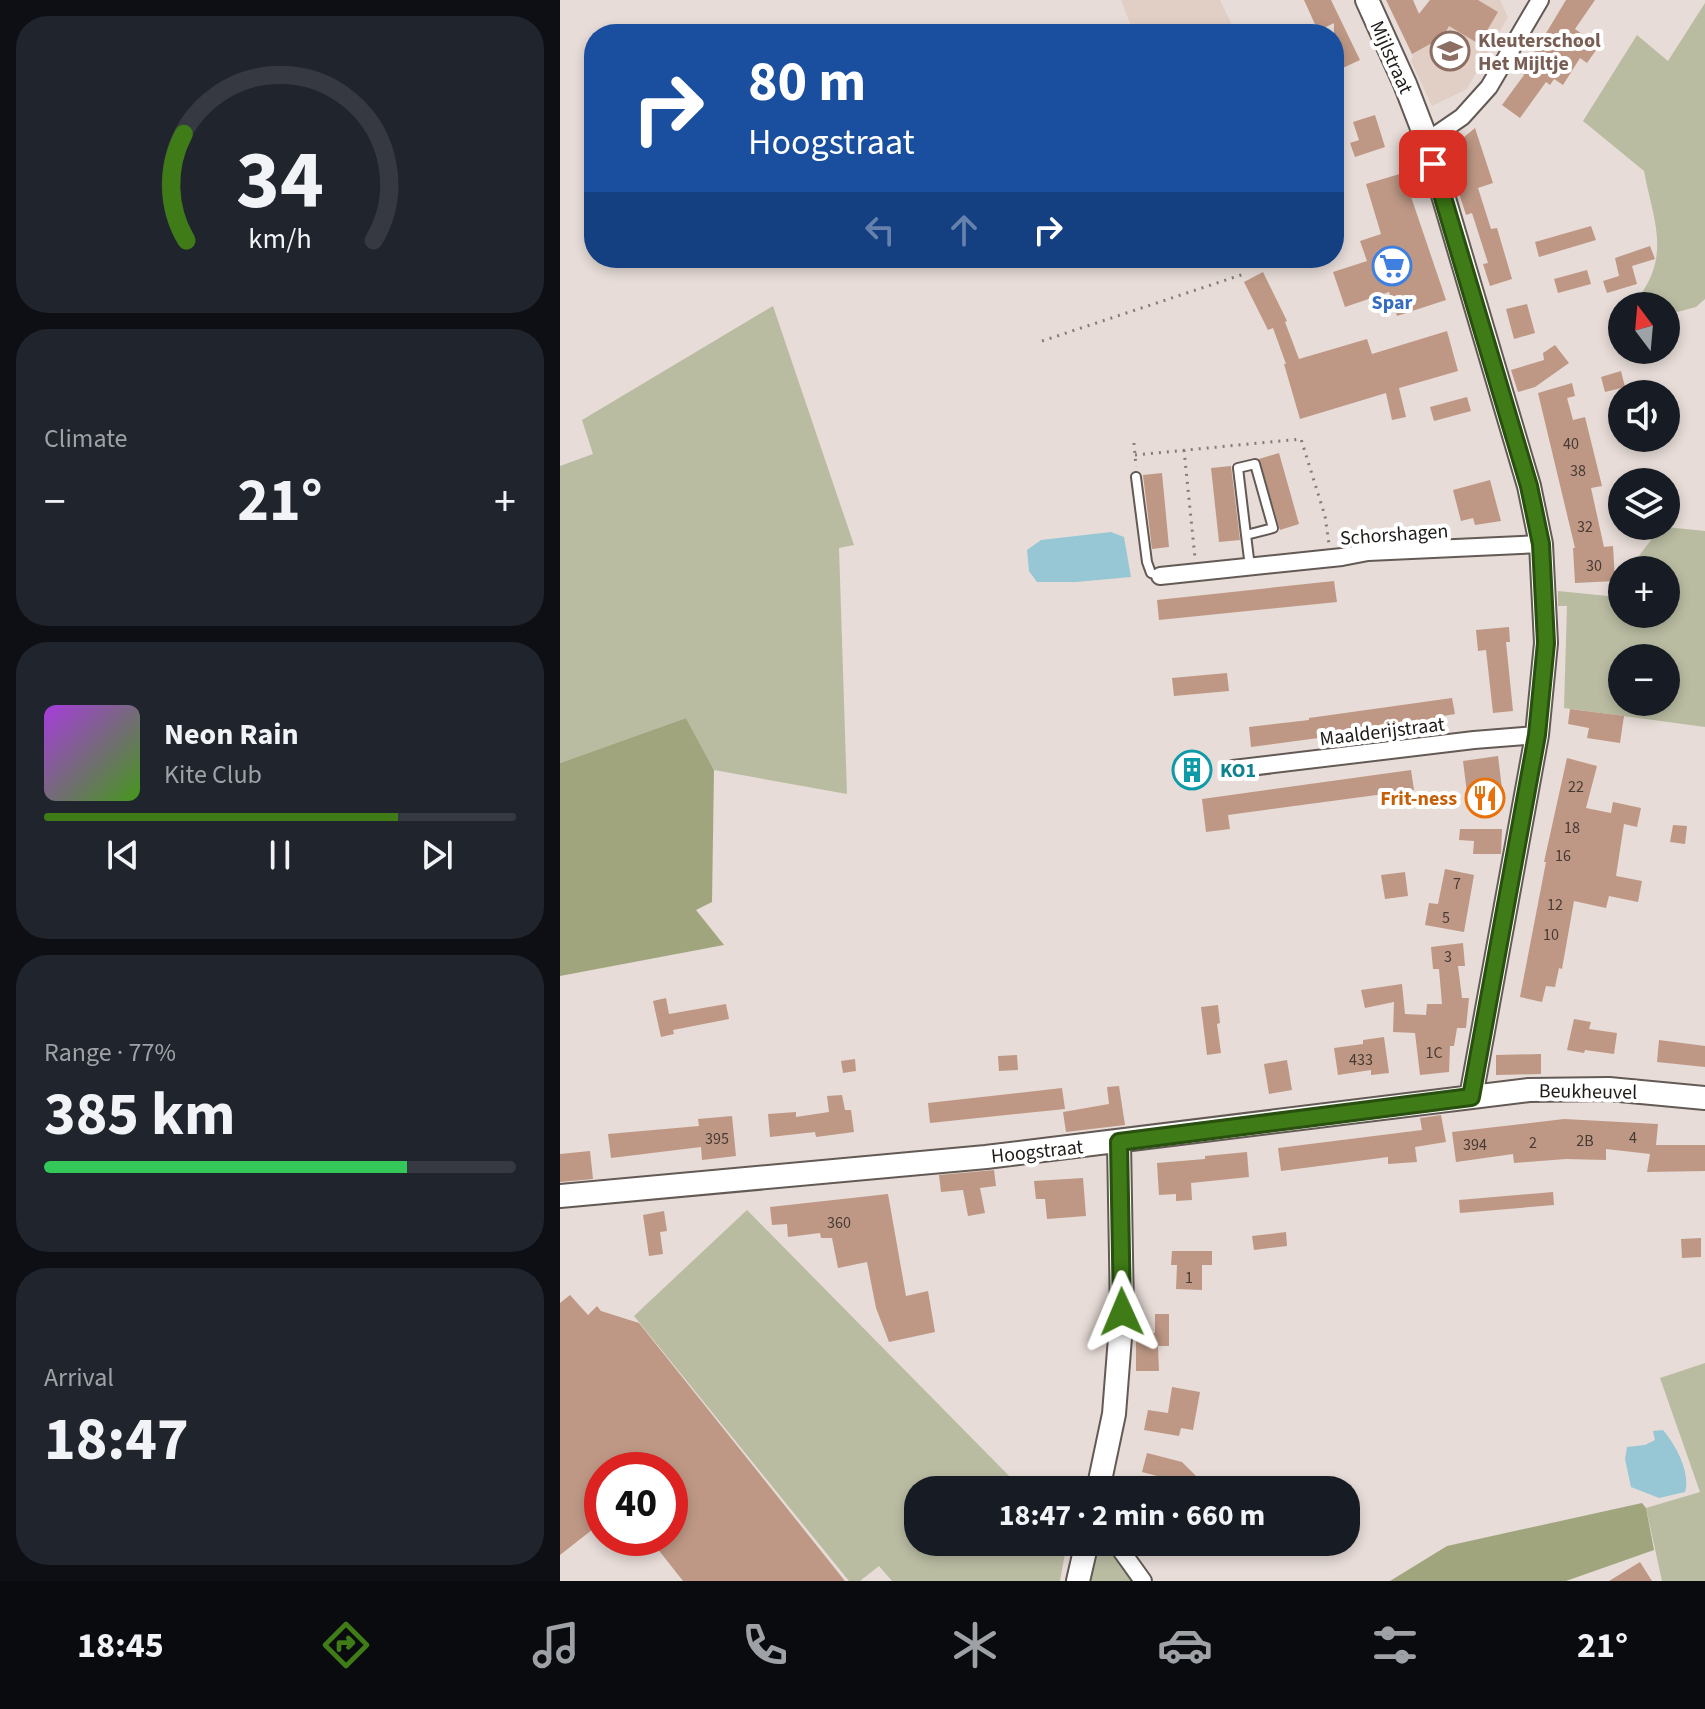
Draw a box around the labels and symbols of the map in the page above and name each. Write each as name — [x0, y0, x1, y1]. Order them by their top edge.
street label: Mijlstraat — [1363, 16, 1420, 99]
place label: Kleuterschool Het Mijltje — [1478, 27, 1601, 78]
school or university icon: Kleuterschool Het Mijltje — [1429, 30, 1471, 72]
pin — [1399, 130, 1467, 198]
supermarket icon: Spar — [1371, 245, 1413, 287]
place label: Spar — [1372, 289, 1412, 317]
north arrow — [1608, 292, 1680, 364]
house number: 40 — [1563, 433, 1579, 455]
house number: 38 — [1570, 460, 1586, 482]
house number: 32 — [1577, 516, 1593, 538]
street label: Schorshagen — [1339, 517, 1449, 553]
house number: 30 — [1586, 555, 1602, 577]
street label: Maalderijstraat — [1318, 710, 1446, 754]
building icon: KO1 — [1171, 749, 1213, 791]
place label: KO1 — [1220, 757, 1256, 785]
house number: 22 — [1568, 776, 1584, 798]
restaurant icon: Frit-ness — [1464, 777, 1506, 819]
place label: Frit-ness — [1380, 785, 1457, 813]
house number: 18 — [1564, 817, 1580, 839]
house number: 16 — [1555, 845, 1571, 867]
house number: 7 — [1453, 873, 1461, 895]
house number: 12 — [1547, 894, 1563, 916]
house number: 5 — [1442, 907, 1450, 929]
house number: 10 — [1543, 924, 1559, 946]
house number: 3 — [1444, 946, 1452, 968]
house number: 1C — [1425, 1042, 1443, 1064]
house number: 433 — [1349, 1049, 1373, 1071]
street label: Beukheuvel — [1539, 1077, 1637, 1107]
house number: 4 — [1629, 1127, 1637, 1149]
house number: 395 — [705, 1128, 729, 1150]
house number: 2B — [1576, 1130, 1594, 1152]
house number: 2 — [1529, 1132, 1537, 1154]
street label: Hoogstraat — [990, 1133, 1085, 1171]
house number: 394 — [1463, 1134, 1487, 1156]
house number: 360 — [827, 1212, 851, 1234]
house number: 1 — [1185, 1267, 1193, 1289]
position arrow — [1080, 1270, 1164, 1354]
speed limit sign: 40 — [584, 1452, 688, 1556]

